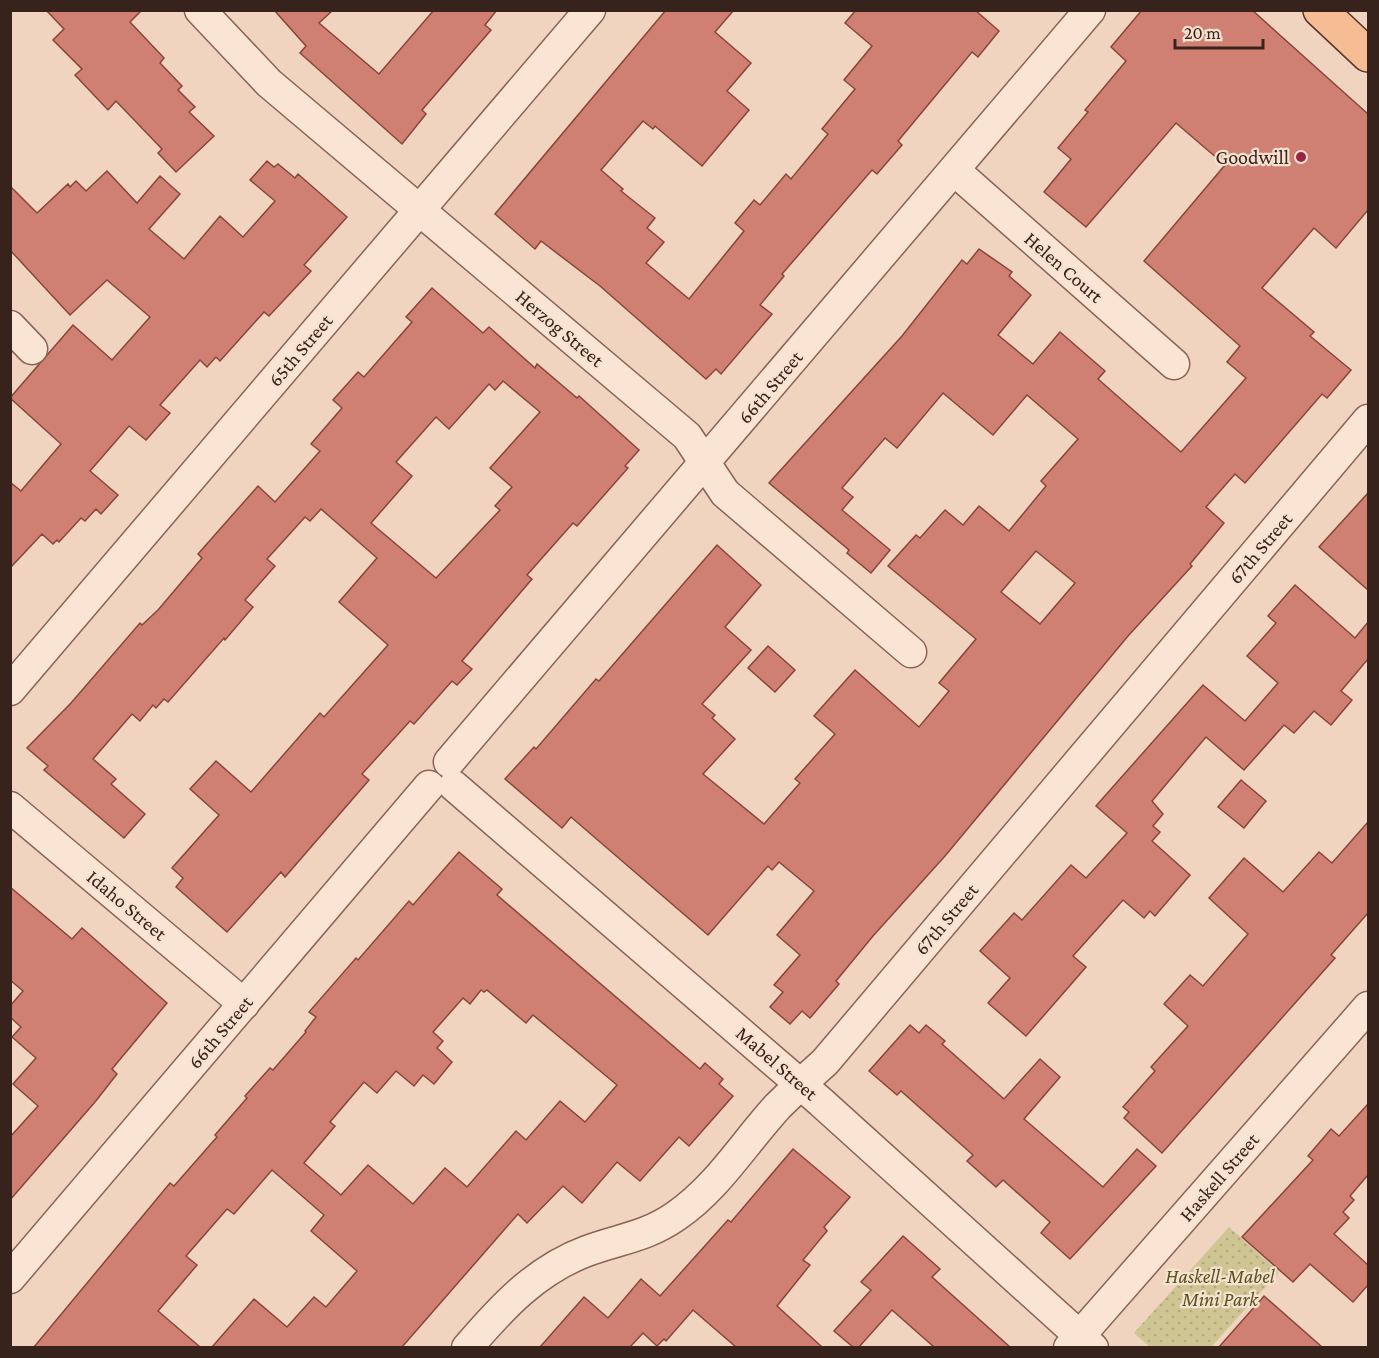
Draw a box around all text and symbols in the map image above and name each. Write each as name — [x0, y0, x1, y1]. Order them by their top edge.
scale bar — [1175, 12, 1264, 50]
text: 20 m — [1184, 23, 1221, 43]
place label: Goodwill — [1215, 146, 1289, 168]
marker: Goodwill — [1294, 150, 1308, 164]
street label: Helen Court — [1020, 227, 1108, 307]
street label: Herzog Street — [511, 285, 609, 372]
street label: 65th Street — [264, 309, 337, 390]
street label: 66th Street — [733, 346, 807, 428]
street label: 67th Street — [1224, 508, 1296, 588]
street label: Idaho Street — [83, 865, 172, 945]
street label: 67th Street — [910, 879, 982, 959]
street label: 66th Street — [183, 991, 257, 1073]
street label: Mabel Street — [732, 1022, 823, 1105]
street label: Haskell Street — [1175, 1128, 1263, 1226]
park label: Haskell-Mabel Mini Park — [1165, 1265, 1276, 1310]

